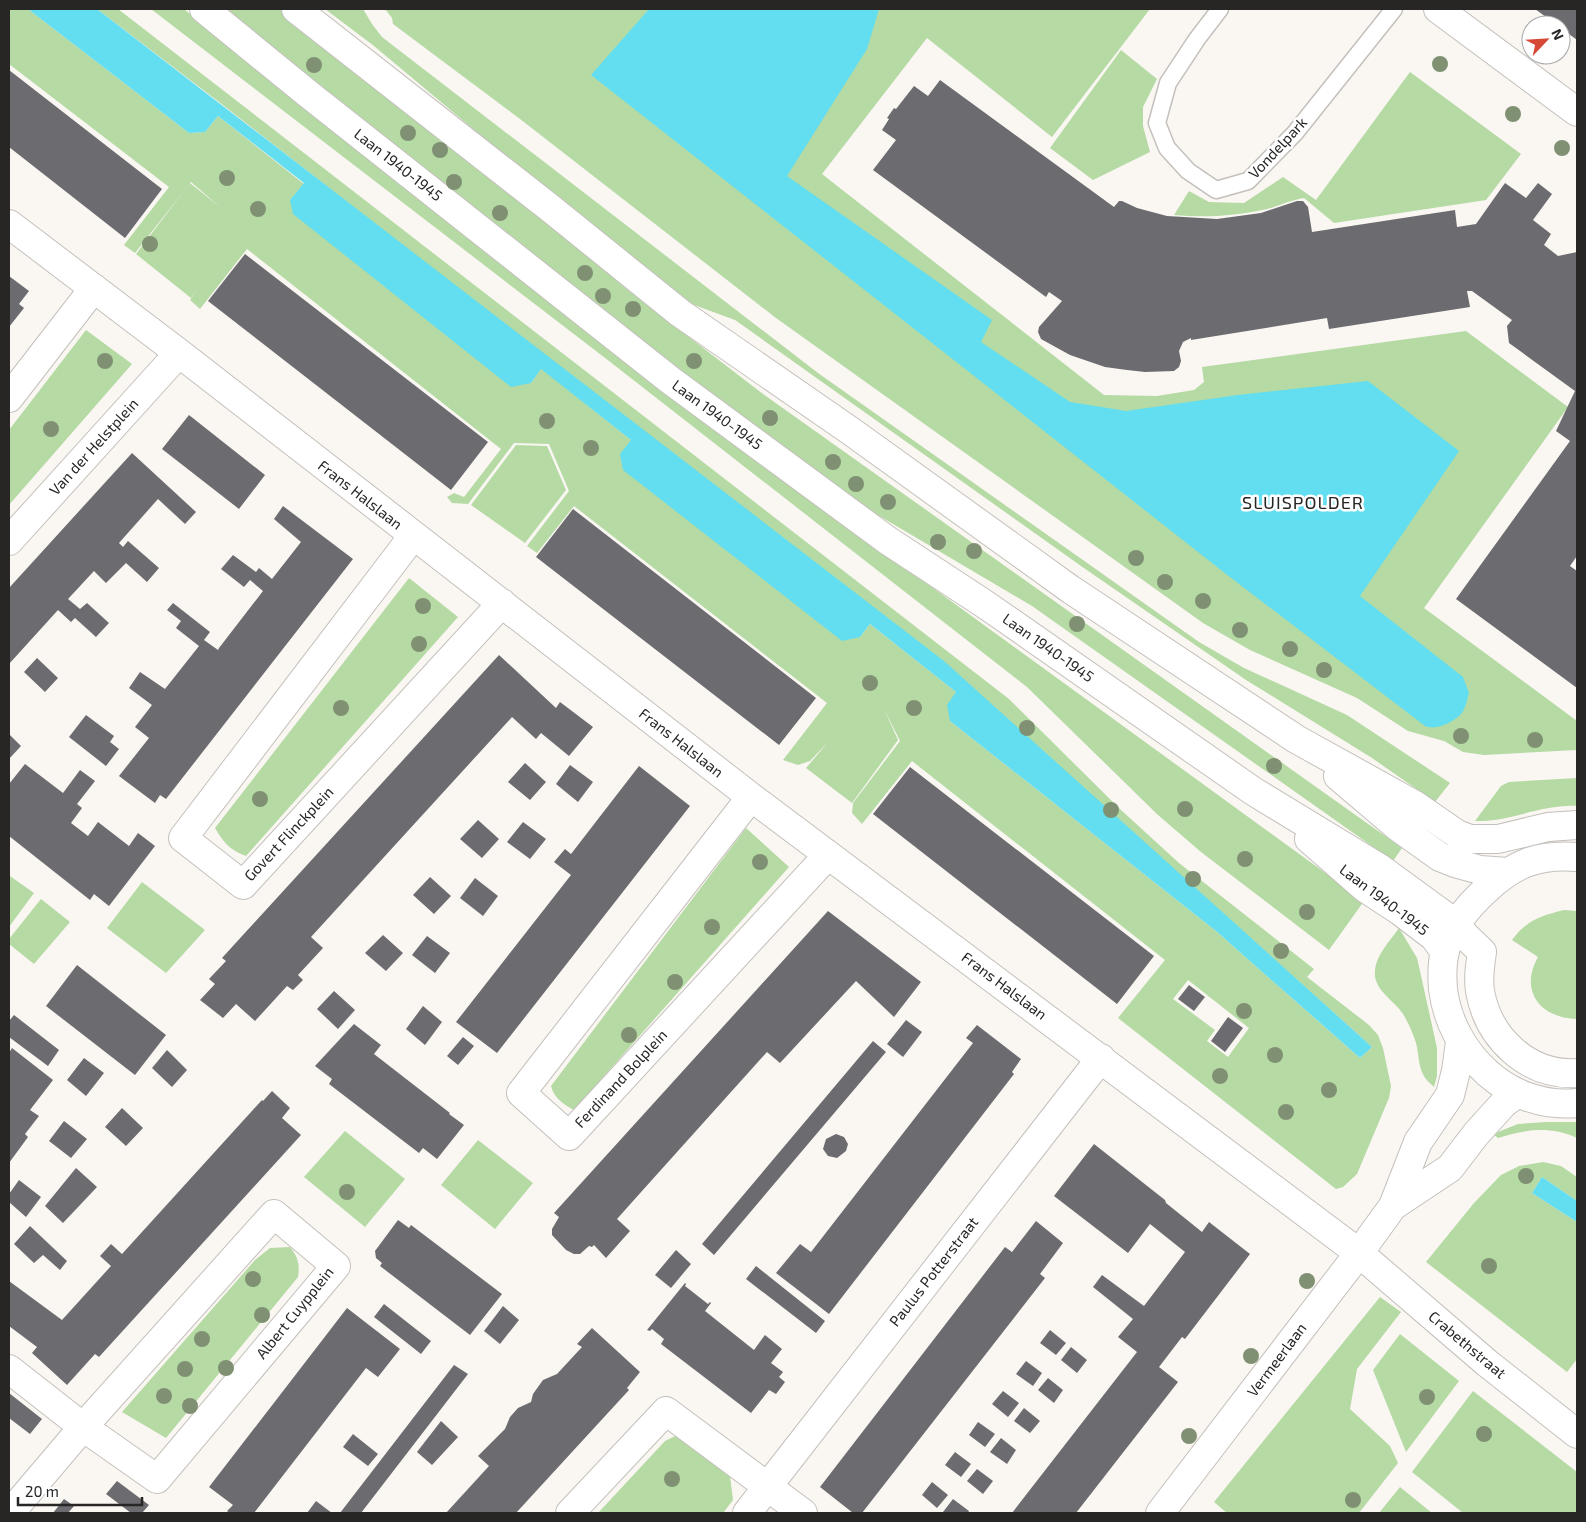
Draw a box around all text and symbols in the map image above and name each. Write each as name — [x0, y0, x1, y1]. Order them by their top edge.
north arrow — [1521, 15, 1571, 65]
text: N — [1548, 26, 1568, 42]
street label: Vondelpark — [1244, 113, 1311, 182]
street label: Laan 1940-1945 — [351, 124, 446, 204]
street label: Laan 1940-1945 — [669, 375, 766, 453]
street label: Van der Helstplein — [45, 394, 142, 499]
street label: Frans Halslaan — [315, 456, 406, 533]
district label: SLUISPOLDER — [1242, 491, 1364, 513]
street label: Laan 1940-1945 — [1000, 609, 1098, 685]
street label: Frans Halslaan — [636, 704, 727, 781]
street label: Govert Flinckplein — [240, 782, 337, 884]
street label: Laan 1940-1945 — [1336, 860, 1433, 939]
street label: Frans Halslaan — [959, 947, 1051, 1023]
street label: Ferdinand Bolplein — [570, 1026, 670, 1131]
street label: Paulus Potterstraat — [885, 1213, 982, 1330]
street label: Albert Cuypplein — [252, 1263, 337, 1362]
street label: Crabethstraat — [1425, 1307, 1510, 1382]
street label: Vermeerlaan — [1243, 1319, 1310, 1400]
scale bar — [18, 1474, 141, 1506]
text: 20 m — [25, 1482, 59, 1500]

